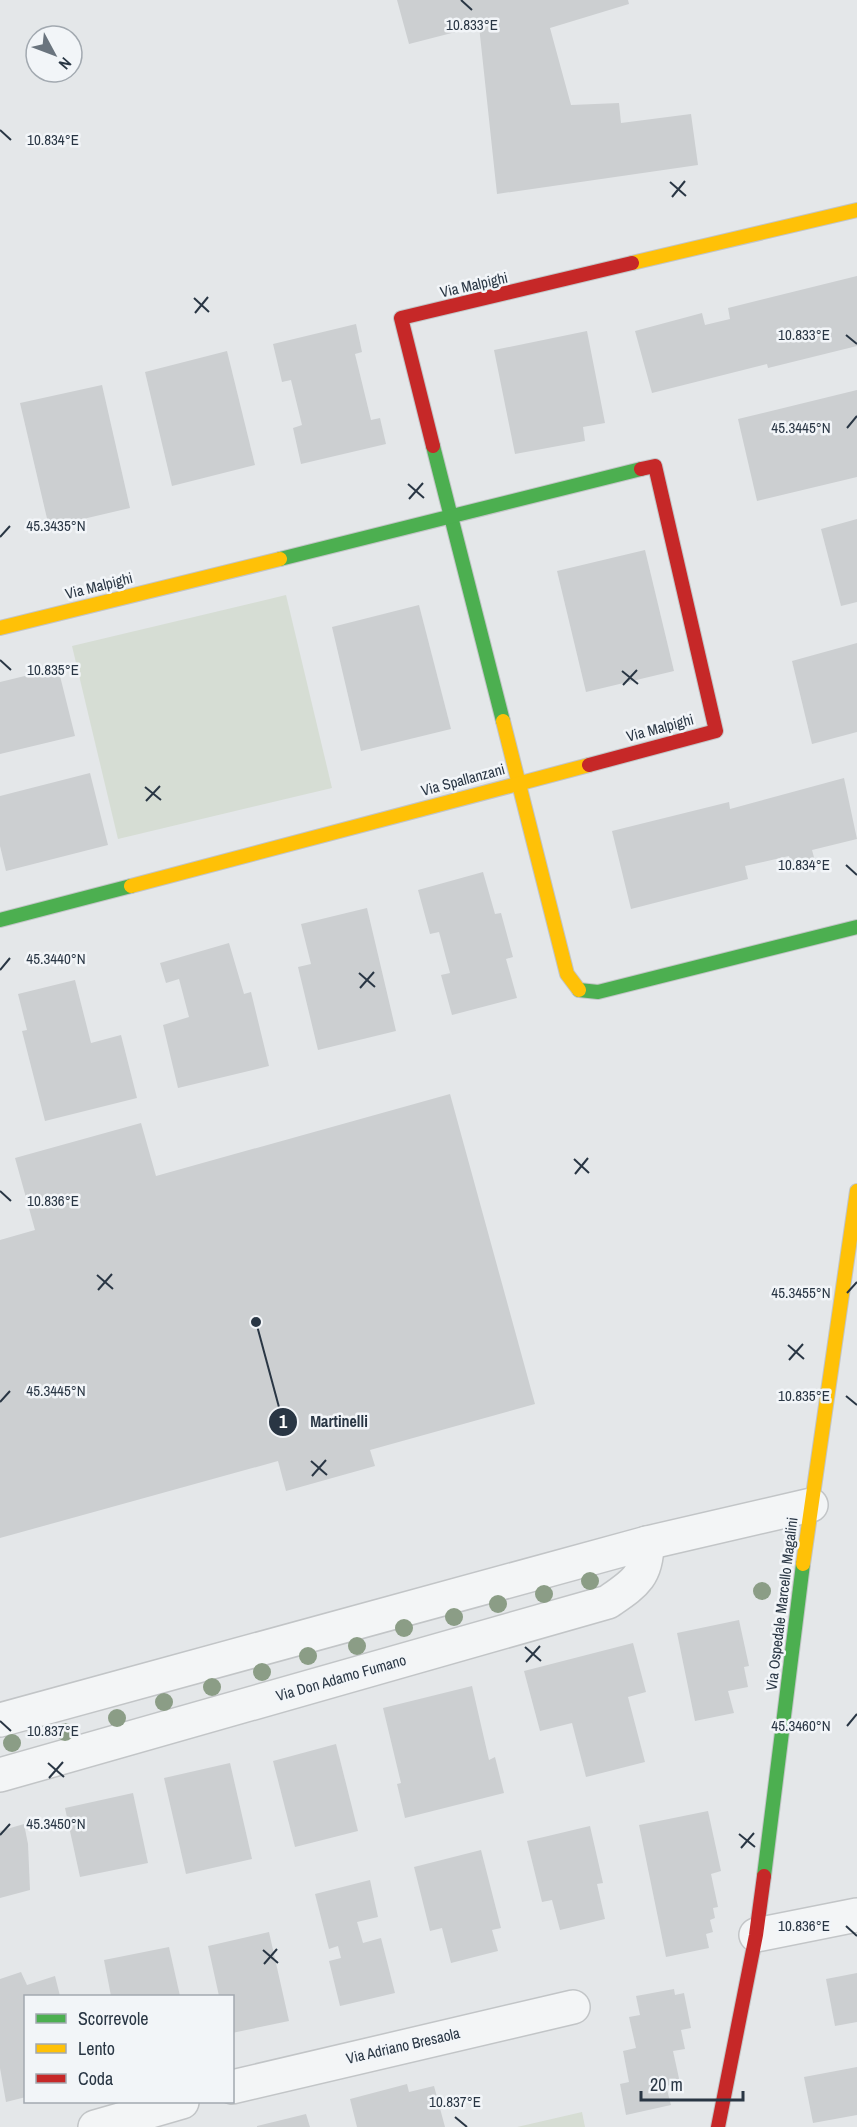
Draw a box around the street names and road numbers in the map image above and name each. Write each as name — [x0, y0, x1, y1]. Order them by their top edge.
street label: Via Malpighi — [438, 267, 510, 302]
street label: Via Malpighi — [63, 567, 135, 604]
street label: Via Malpighi — [624, 708, 696, 747]
street label: Via Spallanzani — [419, 758, 507, 801]
street label: Via Ospedale Marcello Magalini — [760, 1516, 803, 1692]
street label: Via Don Adamo Fumano — [273, 1649, 409, 1706]
street label: Via Adriano Bresaola — [344, 2022, 462, 2069]

